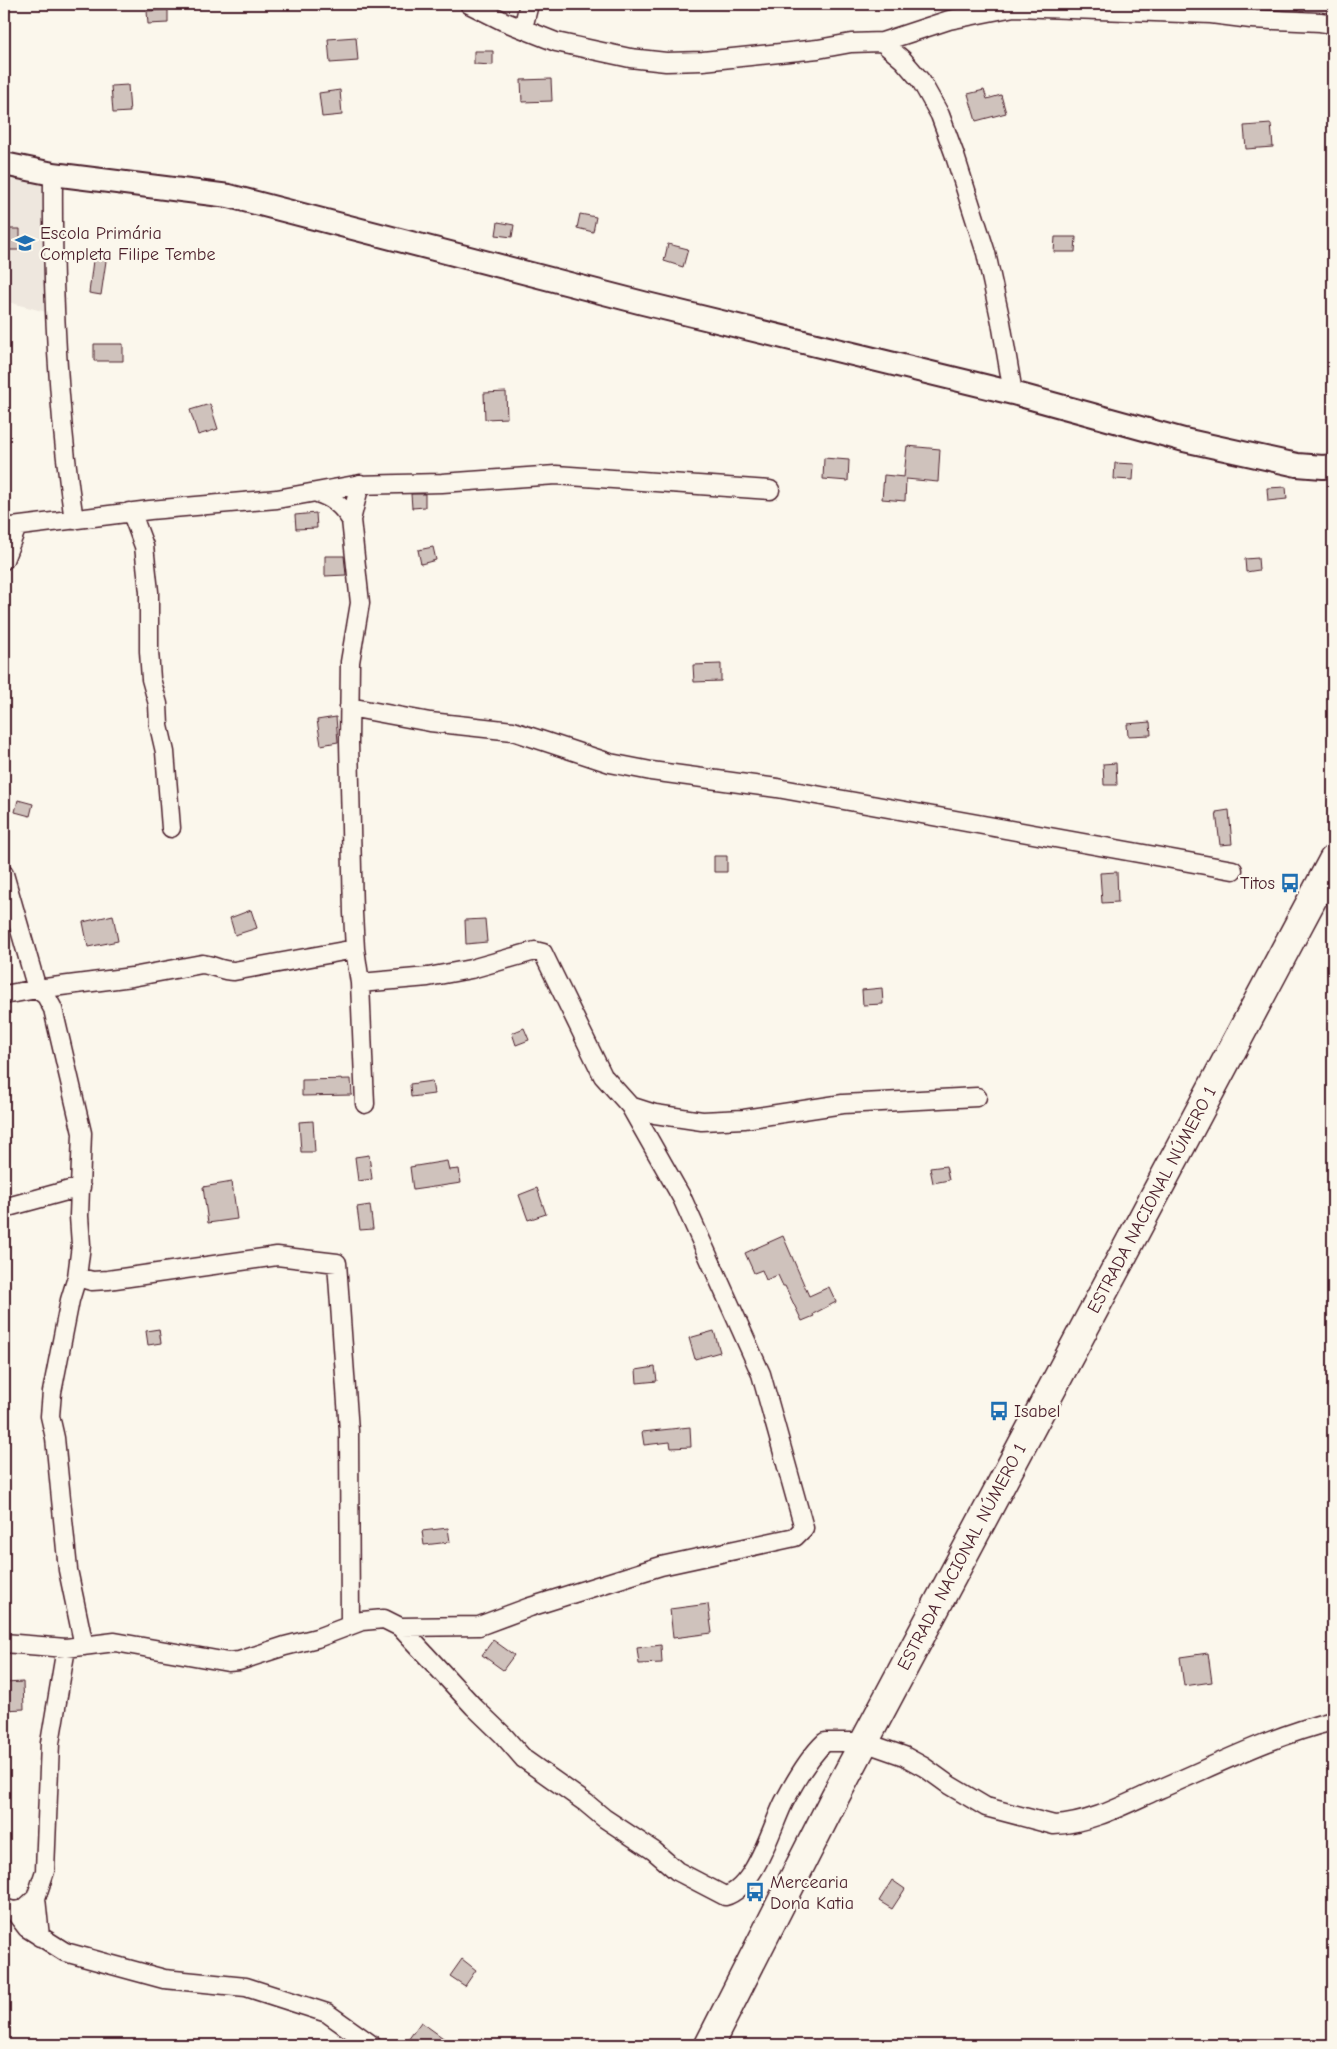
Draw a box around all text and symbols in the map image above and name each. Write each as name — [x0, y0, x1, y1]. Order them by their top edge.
place label: Escola Primária Completa Filipe Tembe — [40, 223, 216, 265]
school or university icon: Escola Primária Completa Filipe Tembe — [14, 232, 36, 254]
bus stop icon: Titos — [1279, 872, 1301, 894]
place label: Titos — [1240, 873, 1275, 894]
street label: ESTRADA NACIONAL NÚMERO 1 — [1082, 1083, 1221, 1317]
bus stop icon: Isabel — [988, 1400, 1010, 1422]
place label: Isabel — [1014, 1401, 1060, 1422]
street label: ESTRADA NACIONAL NÚMERO 1 — [892, 1440, 1031, 1674]
place label: Mercearia Dona Katia — [770, 1872, 854, 1914]
bus stop icon: Mercearia Dona Katia — [744, 1881, 766, 1903]

